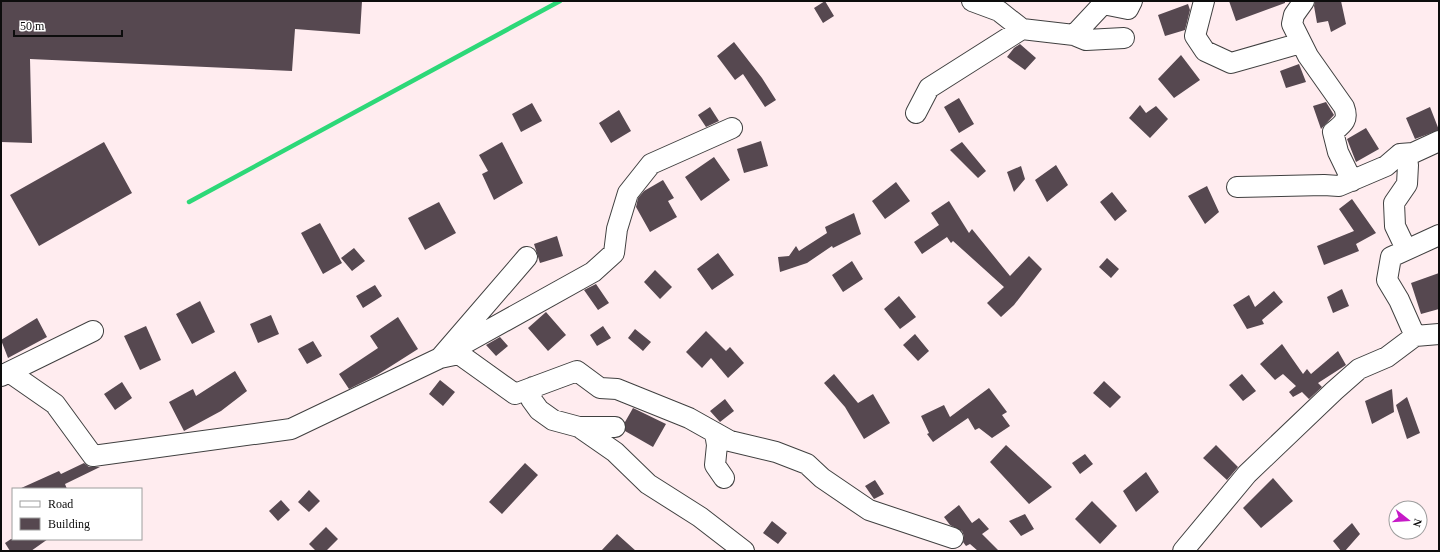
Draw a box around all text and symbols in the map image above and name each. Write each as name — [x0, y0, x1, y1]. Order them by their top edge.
scale bar — [14, 12, 122, 38]
text: 50 m — [20, 19, 45, 33]
legend — [12, 488, 142, 540]
text: Road — [48, 497, 73, 511]
north arrow — [1388, 500, 1428, 540]
text: Building — [48, 517, 90, 531]
text: N — [1411, 517, 1424, 529]

